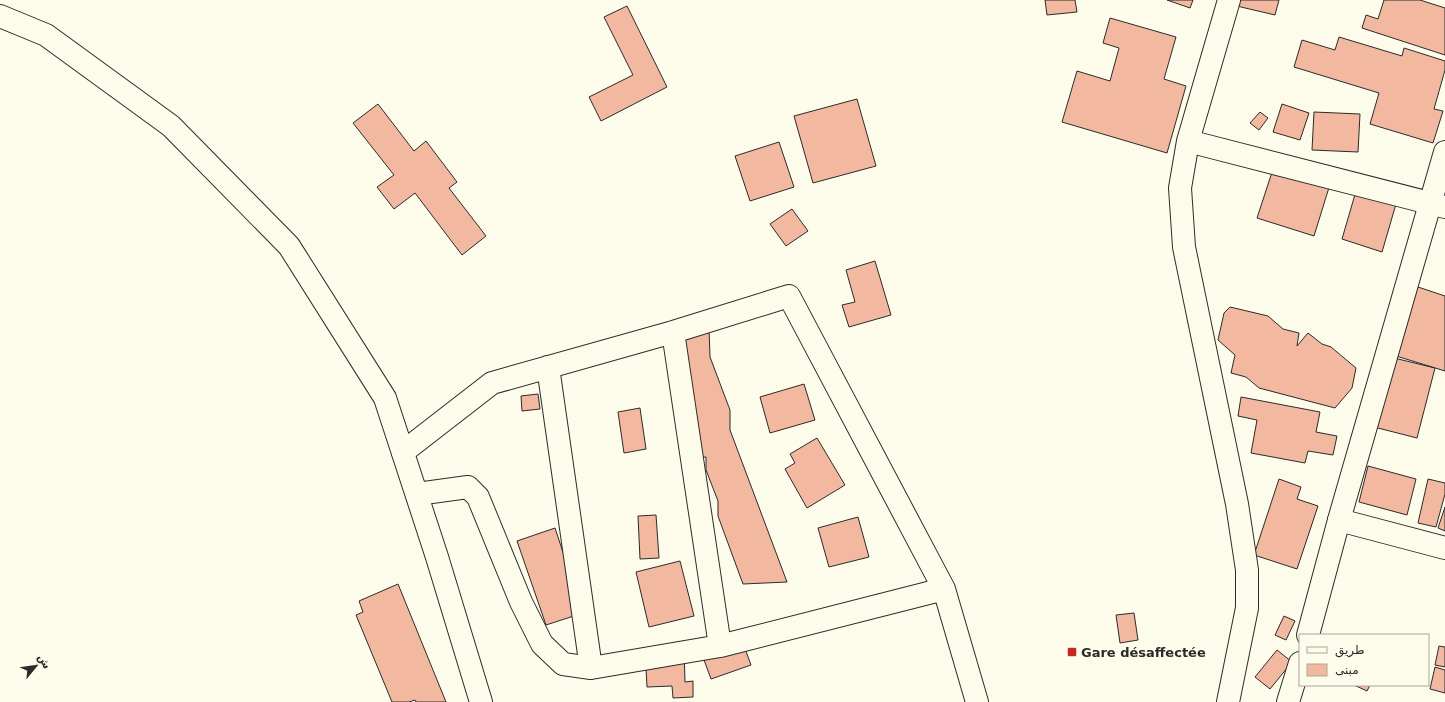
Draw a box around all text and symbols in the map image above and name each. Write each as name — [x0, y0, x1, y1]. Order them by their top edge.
legend — [1299, 634, 1429, 686]
text: طريق — [1335, 643, 1365, 658]
place label: Gare désaffectée — [1081, 645, 1206, 660]
north arrow — [16, 646, 56, 686]
marker: Gare désaffectée — [1066, 646, 1078, 658]
text: ش — [35, 652, 54, 671]
text: مبنى — [1335, 663, 1359, 677]

